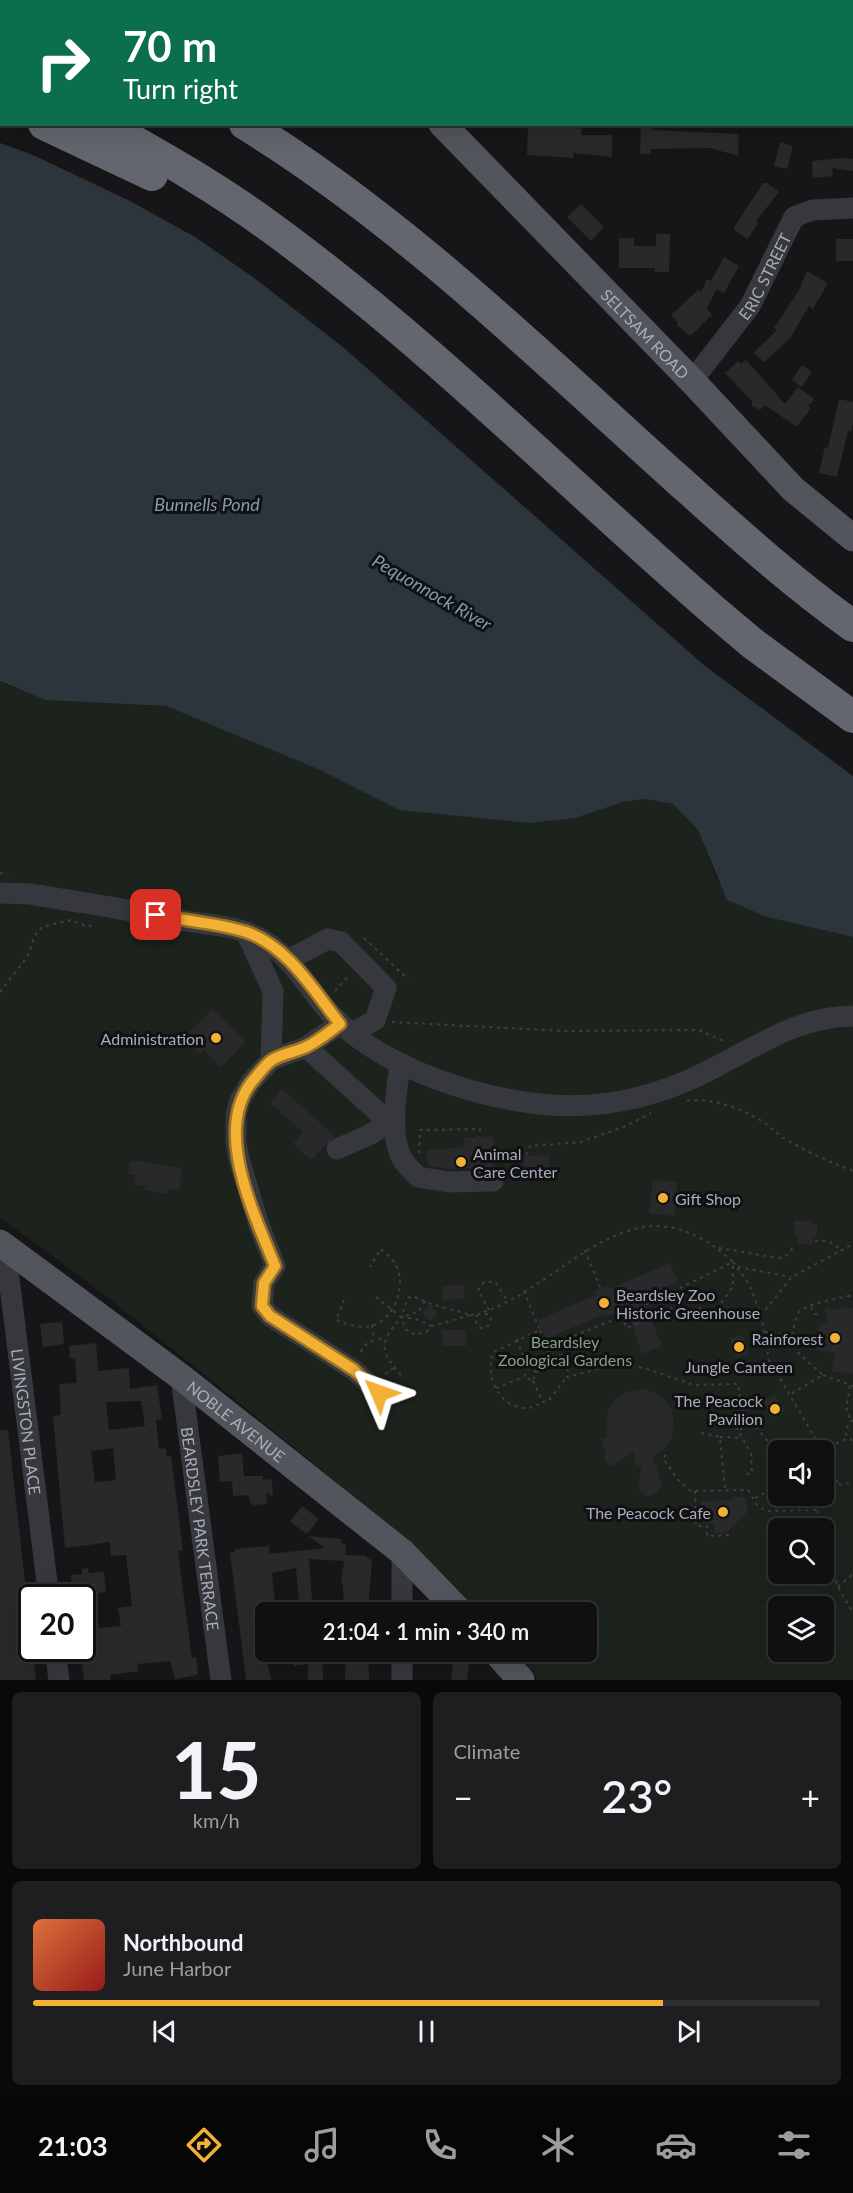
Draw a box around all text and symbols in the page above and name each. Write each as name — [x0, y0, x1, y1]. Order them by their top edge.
text: 70 m — [123, 21, 217, 71]
icon: right — [24, 24, 102, 102]
text: Turn right — [123, 72, 238, 105]
street label: ERIC STREET — [734, 229, 794, 323]
street label: SELTSAM ROAD — [598, 284, 693, 382]
water label: Bunnells Pond — [154, 493, 260, 515]
water label: Pequonnock River — [369, 549, 496, 635]
pin — [130, 889, 181, 940]
icon: arrive — [139, 898, 172, 931]
place label: Administration — [101, 1029, 204, 1048]
marker: Administration — [209, 1031, 223, 1045]
place label: Animal Care Center — [473, 1144, 558, 1181]
marker: Animal Care Center — [454, 1155, 468, 1169]
place label: Gift Shop — [675, 1189, 741, 1208]
marker: Gift Shop — [656, 1191, 670, 1205]
place label: Beardsley Zoo Historic Greenhouse — [616, 1285, 760, 1322]
marker: Beardsley Zoo Historic Greenhouse — [597, 1296, 611, 1310]
place label: Rainforest — [751, 1329, 823, 1348]
marker: Rainforest — [828, 1331, 842, 1345]
park label: Beardsley Zoological Gardens — [498, 1332, 632, 1369]
marker: Jungle Canteen — [732, 1340, 746, 1354]
street label: LIVINGSTON PLACE — [8, 1347, 46, 1496]
place label: Jungle Canteen — [685, 1357, 793, 1376]
position arrow — [347, 1361, 411, 1425]
street label: NOBLE AVENUE — [184, 1376, 289, 1466]
place label: The Peacock Pavilion — [674, 1391, 764, 1428]
marker: The Peacock Pavilion — [768, 1402, 782, 1416]
street label: BEARDSLEY PARK TERRACE — [178, 1426, 224, 1632]
map controls — [768, 1440, 834, 1662]
button: sound — [768, 1440, 834, 1506]
place label: The Peacock Cafe — [586, 1503, 711, 1522]
marker: The Peacock Cafe — [716, 1505, 730, 1519]
button: search — [768, 1518, 834, 1584]
speed limit sign: 20 — [18, 1584, 96, 1662]
button: layers — [768, 1596, 834, 1662]
text: 21:04 · 1 min · 340 m — [323, 1618, 529, 1645]
text: 15 — [171, 1722, 261, 1816]
text: Climate — [454, 1739, 520, 1763]
text: 23° — [601, 1769, 672, 1823]
text: − — [454, 1777, 473, 1817]
text: + — [801, 1777, 820, 1817]
text: km/h — [193, 1808, 240, 1832]
text: Northbound — [123, 1929, 243, 1956]
text: June Harbor — [123, 1956, 231, 1980]
icon: previous — [148, 2015, 181, 2048]
icon: pause — [410, 2015, 443, 2048]
icon: next — [672, 2015, 705, 2048]
icon: directions — [183, 2124, 225, 2166]
icon: music — [301, 2124, 343, 2166]
icon: phone — [419, 2124, 461, 2166]
icon: climate — [537, 2124, 579, 2166]
icon: car — [655, 2124, 697, 2166]
icon: filters — [773, 2124, 815, 2166]
text: 21:03 — [38, 2129, 108, 2162]

